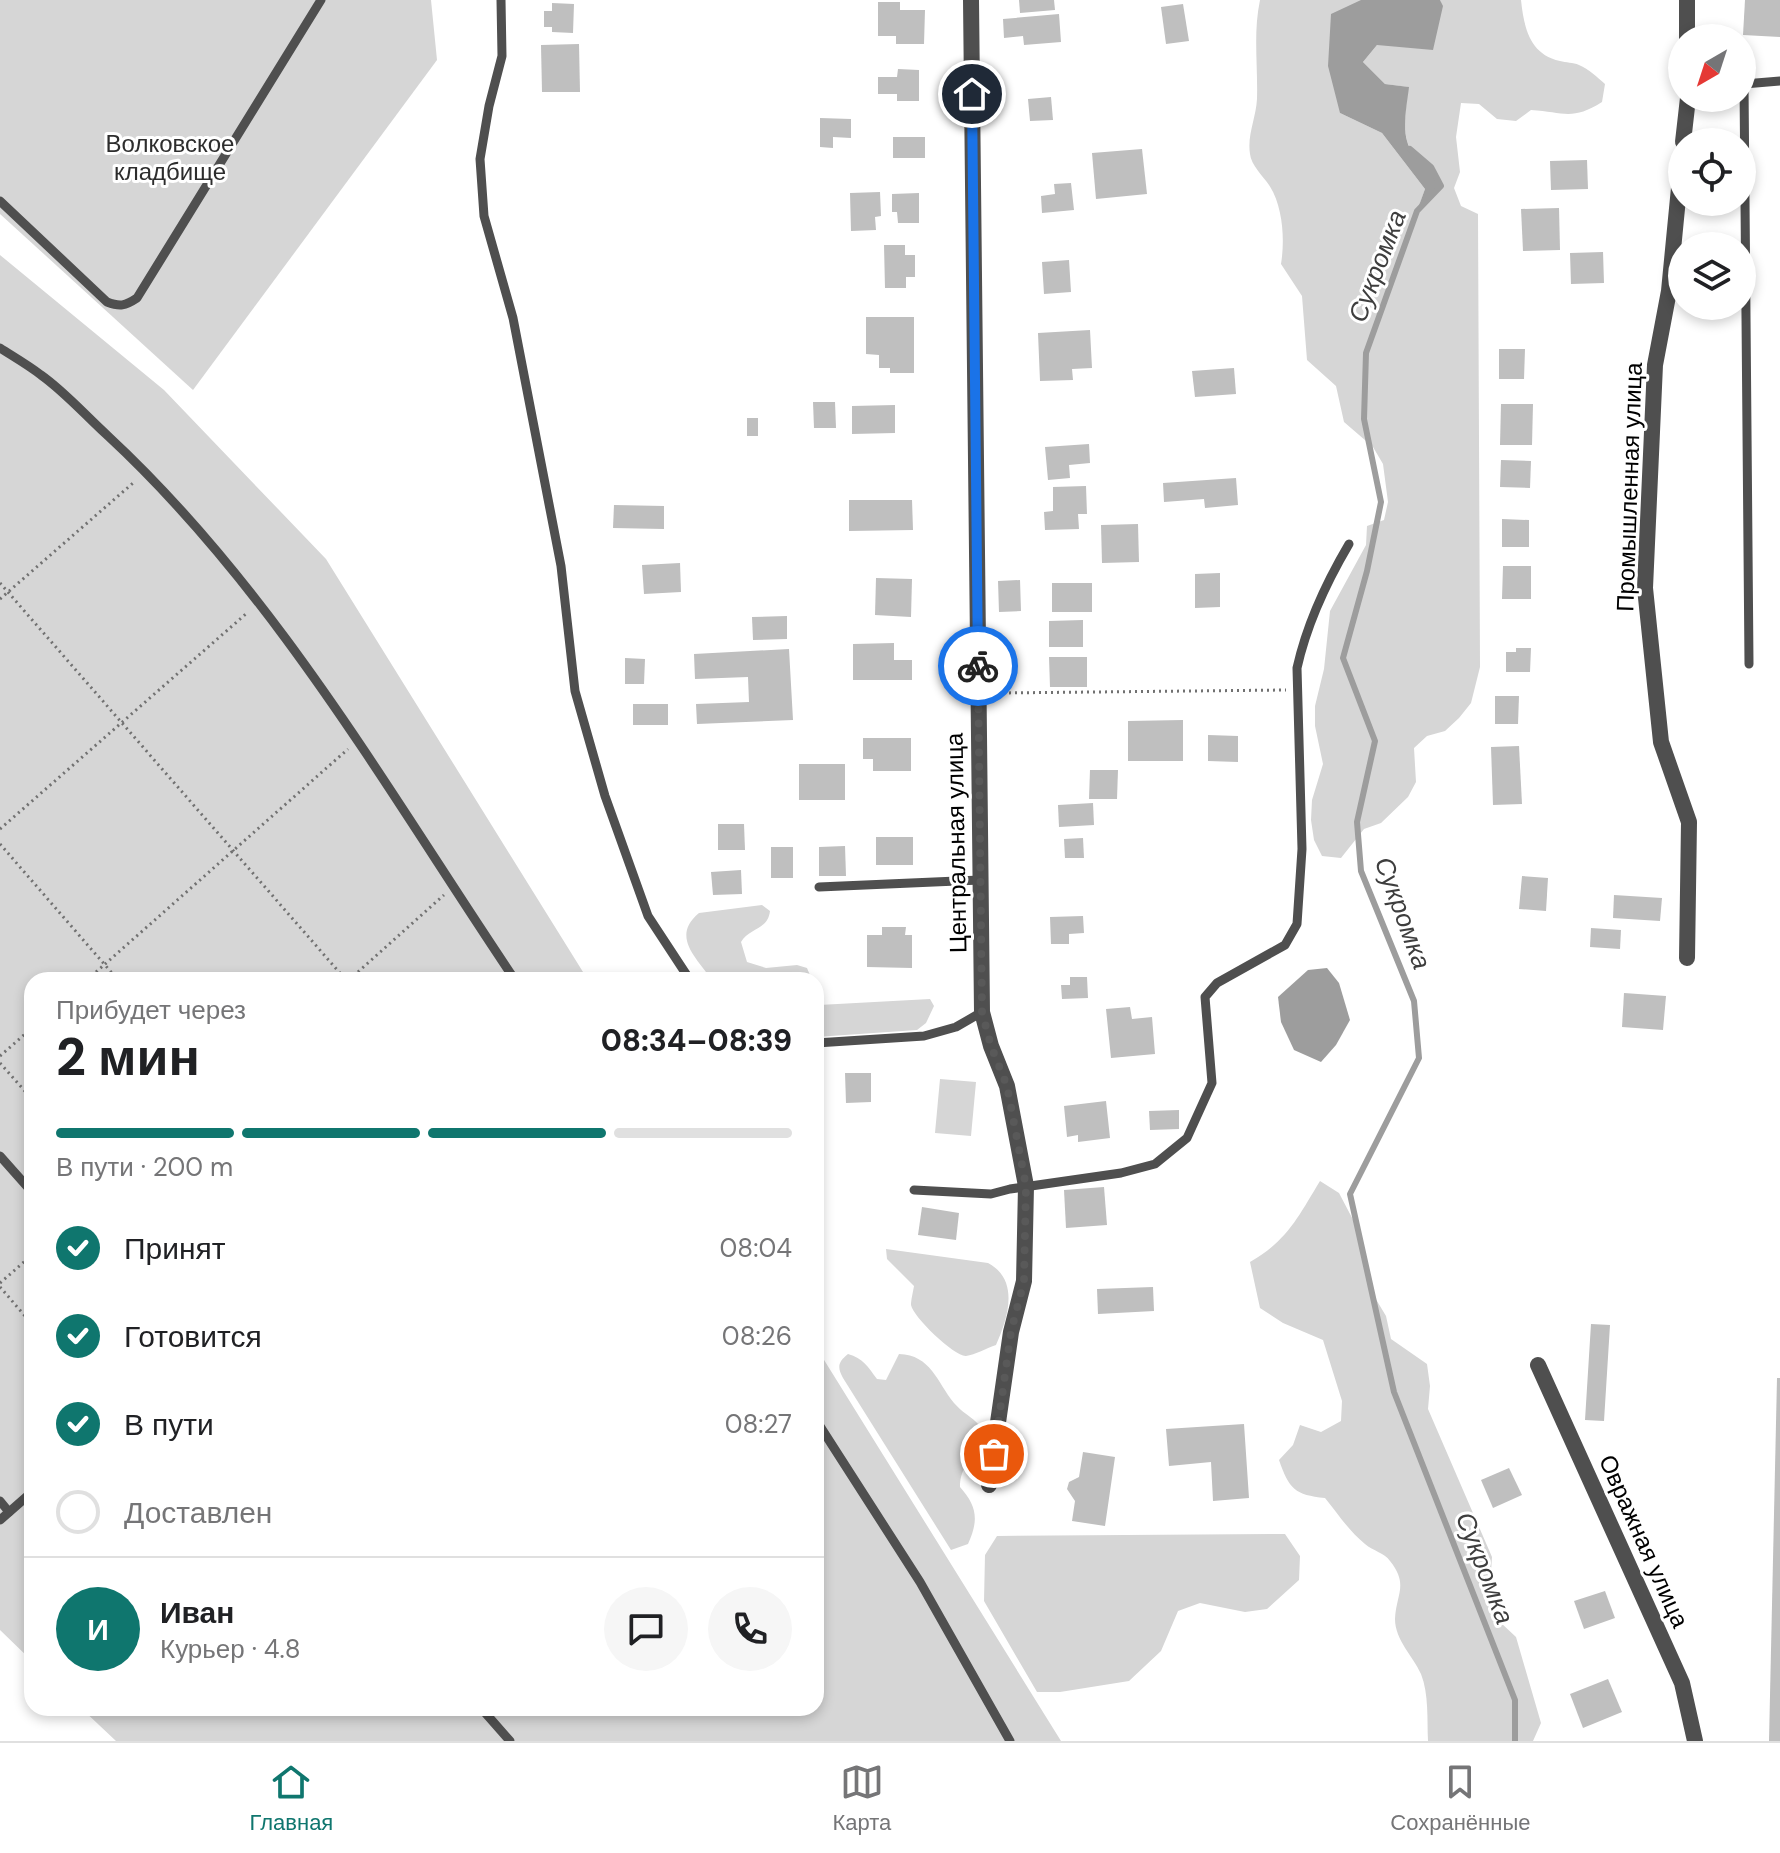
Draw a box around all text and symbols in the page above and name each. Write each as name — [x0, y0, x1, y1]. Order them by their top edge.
north arrow — [1668, 24, 1756, 112]
map controls — [1668, 24, 1756, 320]
pin — [938, 60, 1006, 128]
icon: home — [950, 72, 994, 116]
park label: Волковское кладбище — [106, 128, 234, 187]
button: locate — [1668, 128, 1756, 216]
water label: Сукромка — [1340, 205, 1414, 327]
button: layers — [1668, 232, 1756, 320]
street label: Промышленная улица — [1609, 361, 1649, 612]
courier — [938, 626, 1018, 706]
icon: bike — [956, 644, 1000, 688]
street label: Центральная улица — [939, 732, 973, 954]
water label: Сукромка — [1367, 852, 1439, 974]
text: Прибудет через — [56, 993, 246, 1027]
text: 08:34–08:39 — [601, 1021, 792, 1060]
text: 2 мин — [56, 1023, 200, 1091]
text: В пути · 200 m — [56, 1150, 233, 1184]
icon: check — [56, 1226, 100, 1270]
text: Принят — [124, 1229, 226, 1268]
text: 08:04 — [720, 1231, 792, 1265]
icon: check — [56, 1314, 100, 1358]
text: Готовится — [124, 1317, 262, 1356]
text: 08:26 — [722, 1319, 792, 1353]
icon: check — [56, 1402, 100, 1446]
text: В пути — [124, 1405, 214, 1444]
text: 08:27 — [725, 1407, 792, 1441]
pin — [960, 1420, 1028, 1488]
icon: bag — [972, 1432, 1016, 1476]
street label: Овражная улица — [1592, 1450, 1696, 1633]
text: Доставлен — [124, 1493, 272, 1532]
water label: Сукромка — [1448, 1507, 1522, 1629]
button: chat — [604, 1587, 688, 1671]
button: phone — [708, 1587, 792, 1671]
text: Иван — [160, 1593, 234, 1632]
text: И — [87, 1610, 109, 1649]
text: Курьер · 4.8 — [160, 1632, 301, 1666]
tab: Главная — [250, 1760, 333, 1837]
tab: Карта — [832, 1760, 891, 1837]
tab: Сохранённые — [1390, 1760, 1530, 1837]

